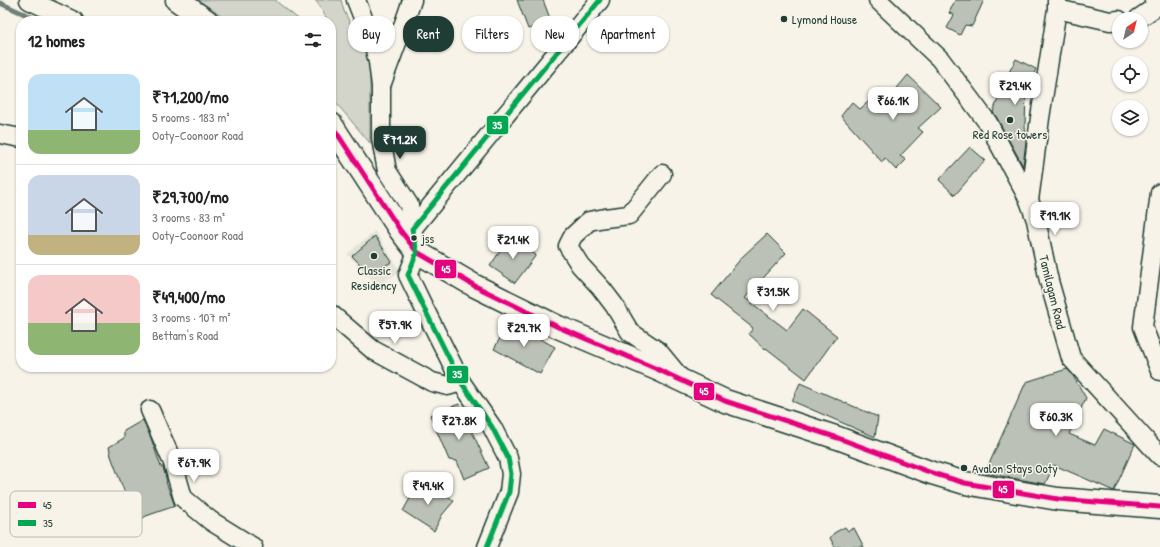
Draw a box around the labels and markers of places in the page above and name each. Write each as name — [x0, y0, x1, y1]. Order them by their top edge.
place label: Lymond House — [792, 10, 857, 28]
marker: Lymond House — [779, 14, 789, 24]
pin: ₹29.4K — [982, 72, 1048, 106]
pin: ₹66.1K — [860, 87, 926, 121]
marker: Red Rose towers — [1005, 115, 1015, 125]
place label: Red Rose towers — [973, 125, 1047, 143]
pin: ₹71.2K — [367, 126, 433, 160]
pin: ₹19.1K — [1022, 202, 1088, 236]
pin: ₹21.4K — [480, 226, 546, 260]
place label: jss — [420, 230, 434, 247]
marker: jss — [409, 233, 419, 243]
marker: Classic Residency — [369, 251, 379, 261]
place label: Classic Residency — [351, 261, 397, 294]
pin: ₹31.5K — [740, 278, 806, 312]
pin: ₹57.9K — [362, 311, 428, 345]
pin: ₹29.7K — [491, 314, 557, 348]
pin: ₹60.3K — [1023, 403, 1089, 437]
pin: ₹27.8K — [426, 407, 492, 441]
pin: ₹67.9K — [161, 449, 227, 483]
place label: Avalon Stays Ooty — [972, 459, 1058, 477]
marker: Avalon Stays Ooty — [959, 463, 969, 473]
pin: ₹49.4K — [395, 472, 461, 506]

